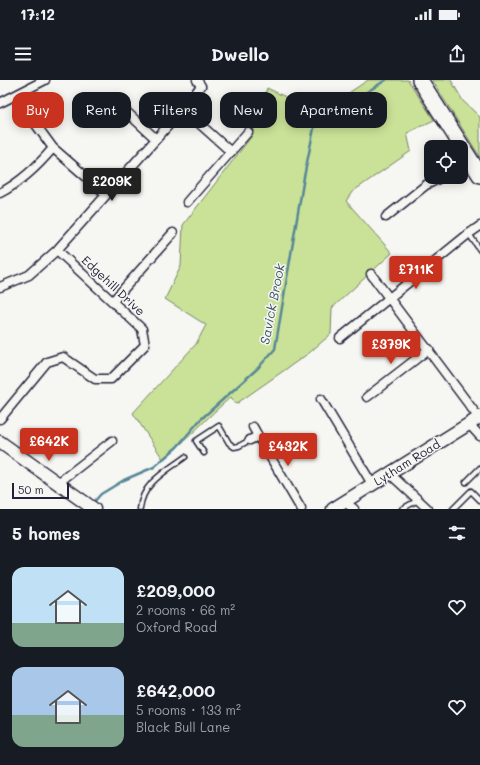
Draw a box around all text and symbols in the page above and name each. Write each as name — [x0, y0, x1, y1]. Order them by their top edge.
text: 17:12 — [20, 4, 55, 24]
text: Dwello — [211, 42, 269, 66]
icon: menu — [12, 43, 34, 65]
icon: share — [446, 43, 468, 65]
chip: Buy — [12, 92, 64, 128]
chip: Rent — [72, 92, 131, 128]
chip: Filters — [139, 92, 212, 128]
chip: New — [220, 92, 277, 128]
chip: Apartment — [285, 92, 387, 128]
map controls — [424, 140, 468, 184]
button: locate — [424, 140, 468, 184]
pin: £209K — [84, 168, 140, 202]
text: £209K — [92, 172, 132, 189]
street label: Edgehill Drive — [79, 252, 149, 319]
pin: £711K — [388, 256, 444, 290]
text: £711K — [398, 260, 434, 277]
water label: Savick Brook — [255, 261, 288, 346]
pin: £379K — [363, 331, 419, 365]
text: £379K — [371, 335, 411, 352]
pin: £642K — [21, 428, 77, 462]
text: £642K — [29, 432, 69, 449]
pin: £432K — [260, 433, 316, 467]
street label: Lytham Road — [370, 435, 443, 489]
text: £432K — [268, 437, 308, 454]
scale bar — [12, 481, 69, 500]
text: 50 m — [18, 482, 44, 497]
text: 5 homes — [12, 522, 80, 544]
icon: filters — [446, 522, 468, 544]
text: £209,000 — [136, 579, 215, 601]
icon: home — [44, 583, 92, 631]
icon: heart — [446, 596, 468, 618]
text: 2 rooms · 66 m² — [136, 601, 235, 618]
text: Oxford Road — [136, 618, 217, 635]
text: £642,000 — [136, 679, 215, 701]
icon: home — [44, 683, 92, 731]
icon: heart — [446, 696, 468, 718]
text: 5 rooms · 133 m² — [136, 701, 241, 718]
text: Black Bull Lane — [136, 718, 230, 735]

